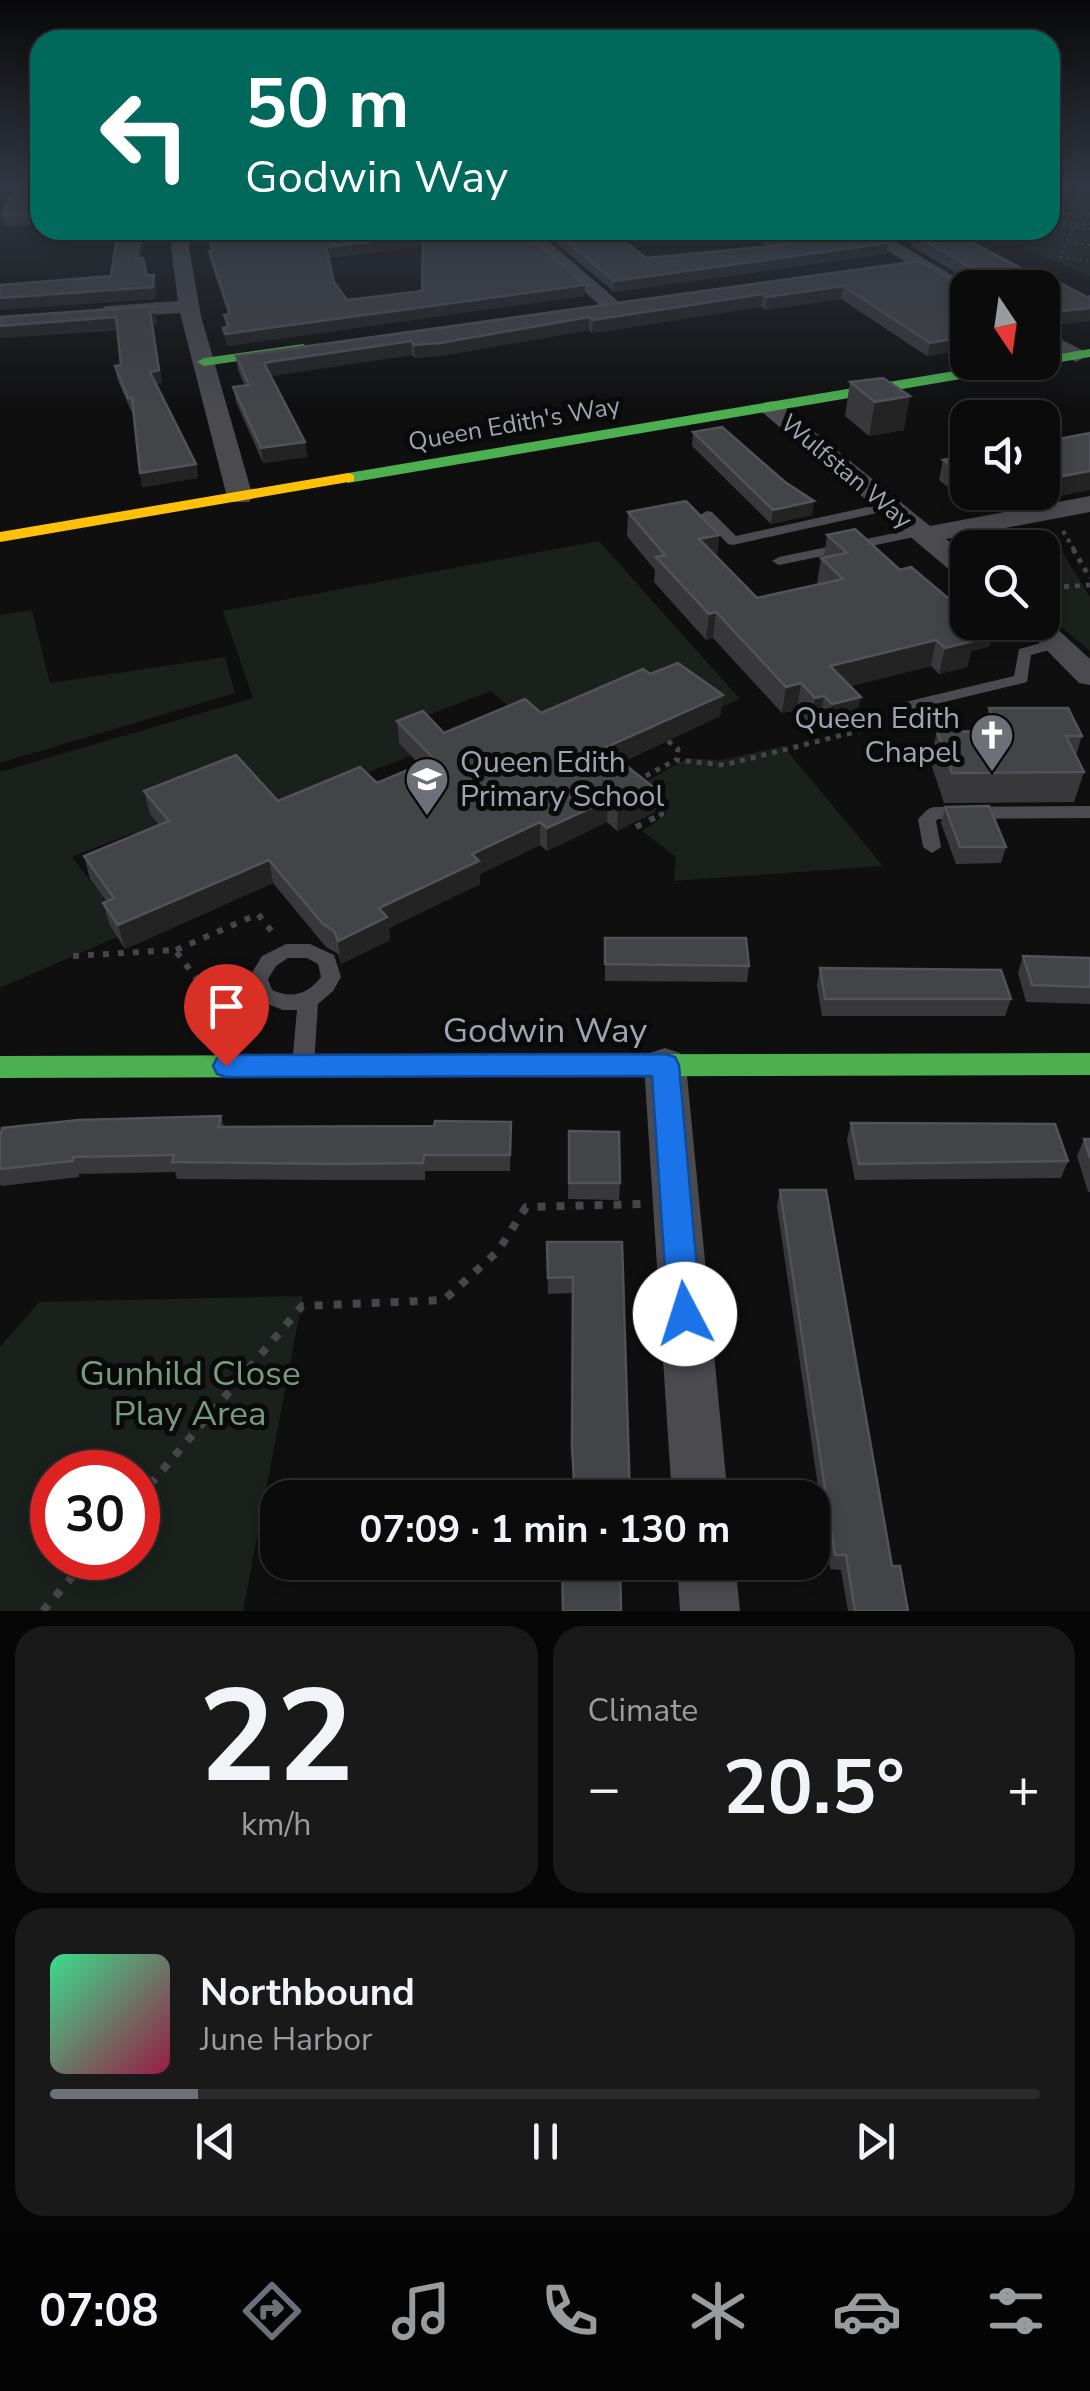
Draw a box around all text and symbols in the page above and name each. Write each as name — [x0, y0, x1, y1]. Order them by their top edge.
text: 50 m — [245, 56, 409, 152]
icon: left — [80, 70, 210, 200]
text: Godwin Way — [245, 147, 508, 208]
north arrow — [950, 270, 1060, 380]
map controls — [950, 270, 1060, 640]
street label: Queen Edith's Way — [406, 389, 623, 459]
button: sound — [950, 400, 1060, 510]
street label: Wulfstan Way — [773, 407, 920, 537]
button: search — [950, 530, 1060, 640]
place label: Queen Edith Chapel — [794, 698, 960, 773]
church icon: Queen Edith Chapel — [969, 712, 1015, 773]
place label: Queen Edith Primary School — [460, 742, 664, 817]
school or university icon: Queen Edith Primary School — [404, 756, 450, 817]
pin — [184, 964, 269, 1067]
icon: arrive — [199, 979, 254, 1034]
street label: Godwin Way — [443, 1007, 647, 1054]
position arrow — [633, 1262, 737, 1366]
park label: Gunhild Close Play Area — [79, 1350, 301, 1437]
speed limit sign: 30 — [30, 1450, 160, 1580]
text: 07:09 · 1 min · 130 m — [360, 1504, 730, 1555]
text: 22 — [198, 1649, 354, 1826]
text: Climate — [588, 1689, 698, 1732]
text: 20.5° — [723, 1737, 905, 1839]
text: − — [588, 1751, 621, 1826]
text: + — [1007, 1751, 1040, 1826]
text: km/h — [241, 1803, 312, 1846]
text: Northbound — [200, 1967, 415, 2018]
text: June Harbor — [200, 2018, 372, 2061]
icon: previous — [188, 2114, 243, 2169]
icon: pause — [518, 2114, 573, 2169]
icon: next — [848, 2114, 903, 2169]
icon: directions — [237, 2276, 307, 2346]
icon: music — [386, 2276, 456, 2346]
icon: phone — [535, 2276, 605, 2346]
icon: climate — [683, 2276, 753, 2346]
icon: car — [832, 2276, 902, 2346]
icon: filters — [981, 2276, 1051, 2346]
text: 07:08 — [39, 2281, 159, 2342]

